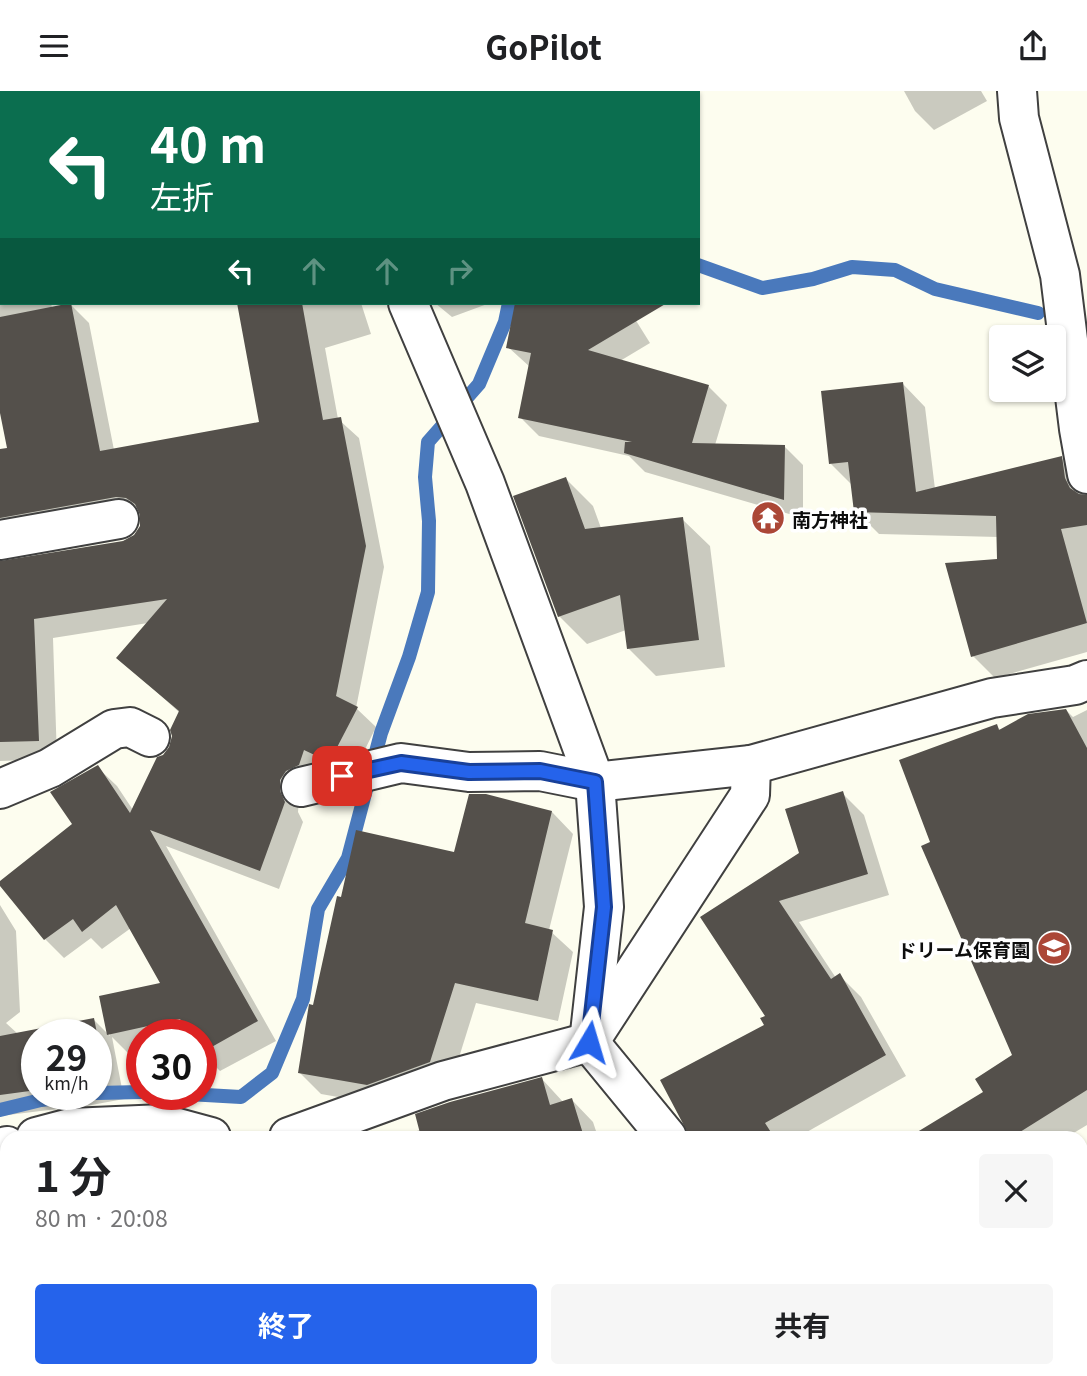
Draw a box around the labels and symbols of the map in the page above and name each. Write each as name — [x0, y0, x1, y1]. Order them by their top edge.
temple icon: 南方神社 — [749, 499, 787, 537]
place label: 南方神社 — [792, 505, 868, 532]
pin — [312, 746, 372, 806]
school or university icon: ドリーム保育園 — [1035, 929, 1073, 967]
place label: ドリーム保育園 — [898, 935, 1030, 962]
position arrow — [552, 1005, 626, 1079]
speed limit sign: 30 — [126, 1019, 217, 1110]

